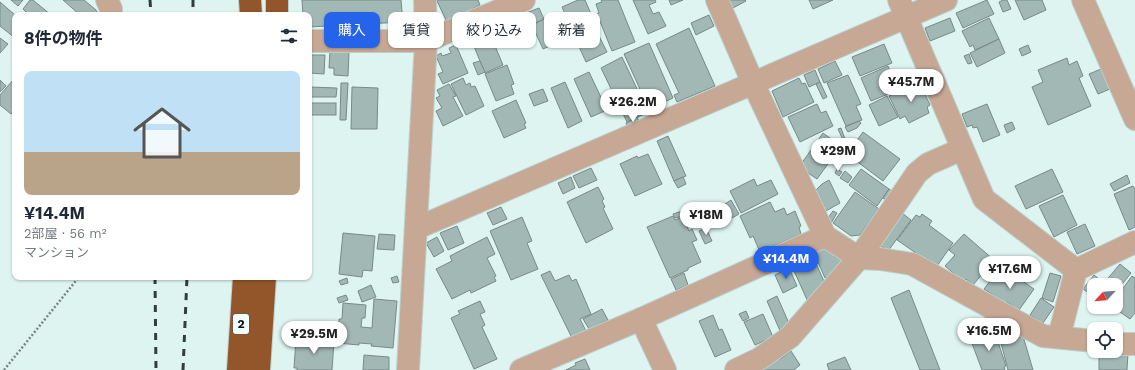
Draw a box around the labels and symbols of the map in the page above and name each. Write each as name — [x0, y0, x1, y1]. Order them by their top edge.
pin: ¥45.7M — [878, 69, 944, 103]
pin: ¥26.2M — [600, 89, 666, 123]
pin: ¥29M — [814, 138, 862, 172]
pin: ¥18M — [682, 202, 730, 236]
pin: ¥14.4M — [753, 246, 819, 280]
pin: ¥17.6M — [977, 256, 1043, 290]
north arrow — [1087, 278, 1123, 314]
road number: 2 — [233, 314, 249, 334]
pin: ¥16.5M — [956, 318, 1022, 352]
pin: ¥29.5M — [281, 321, 347, 355]

